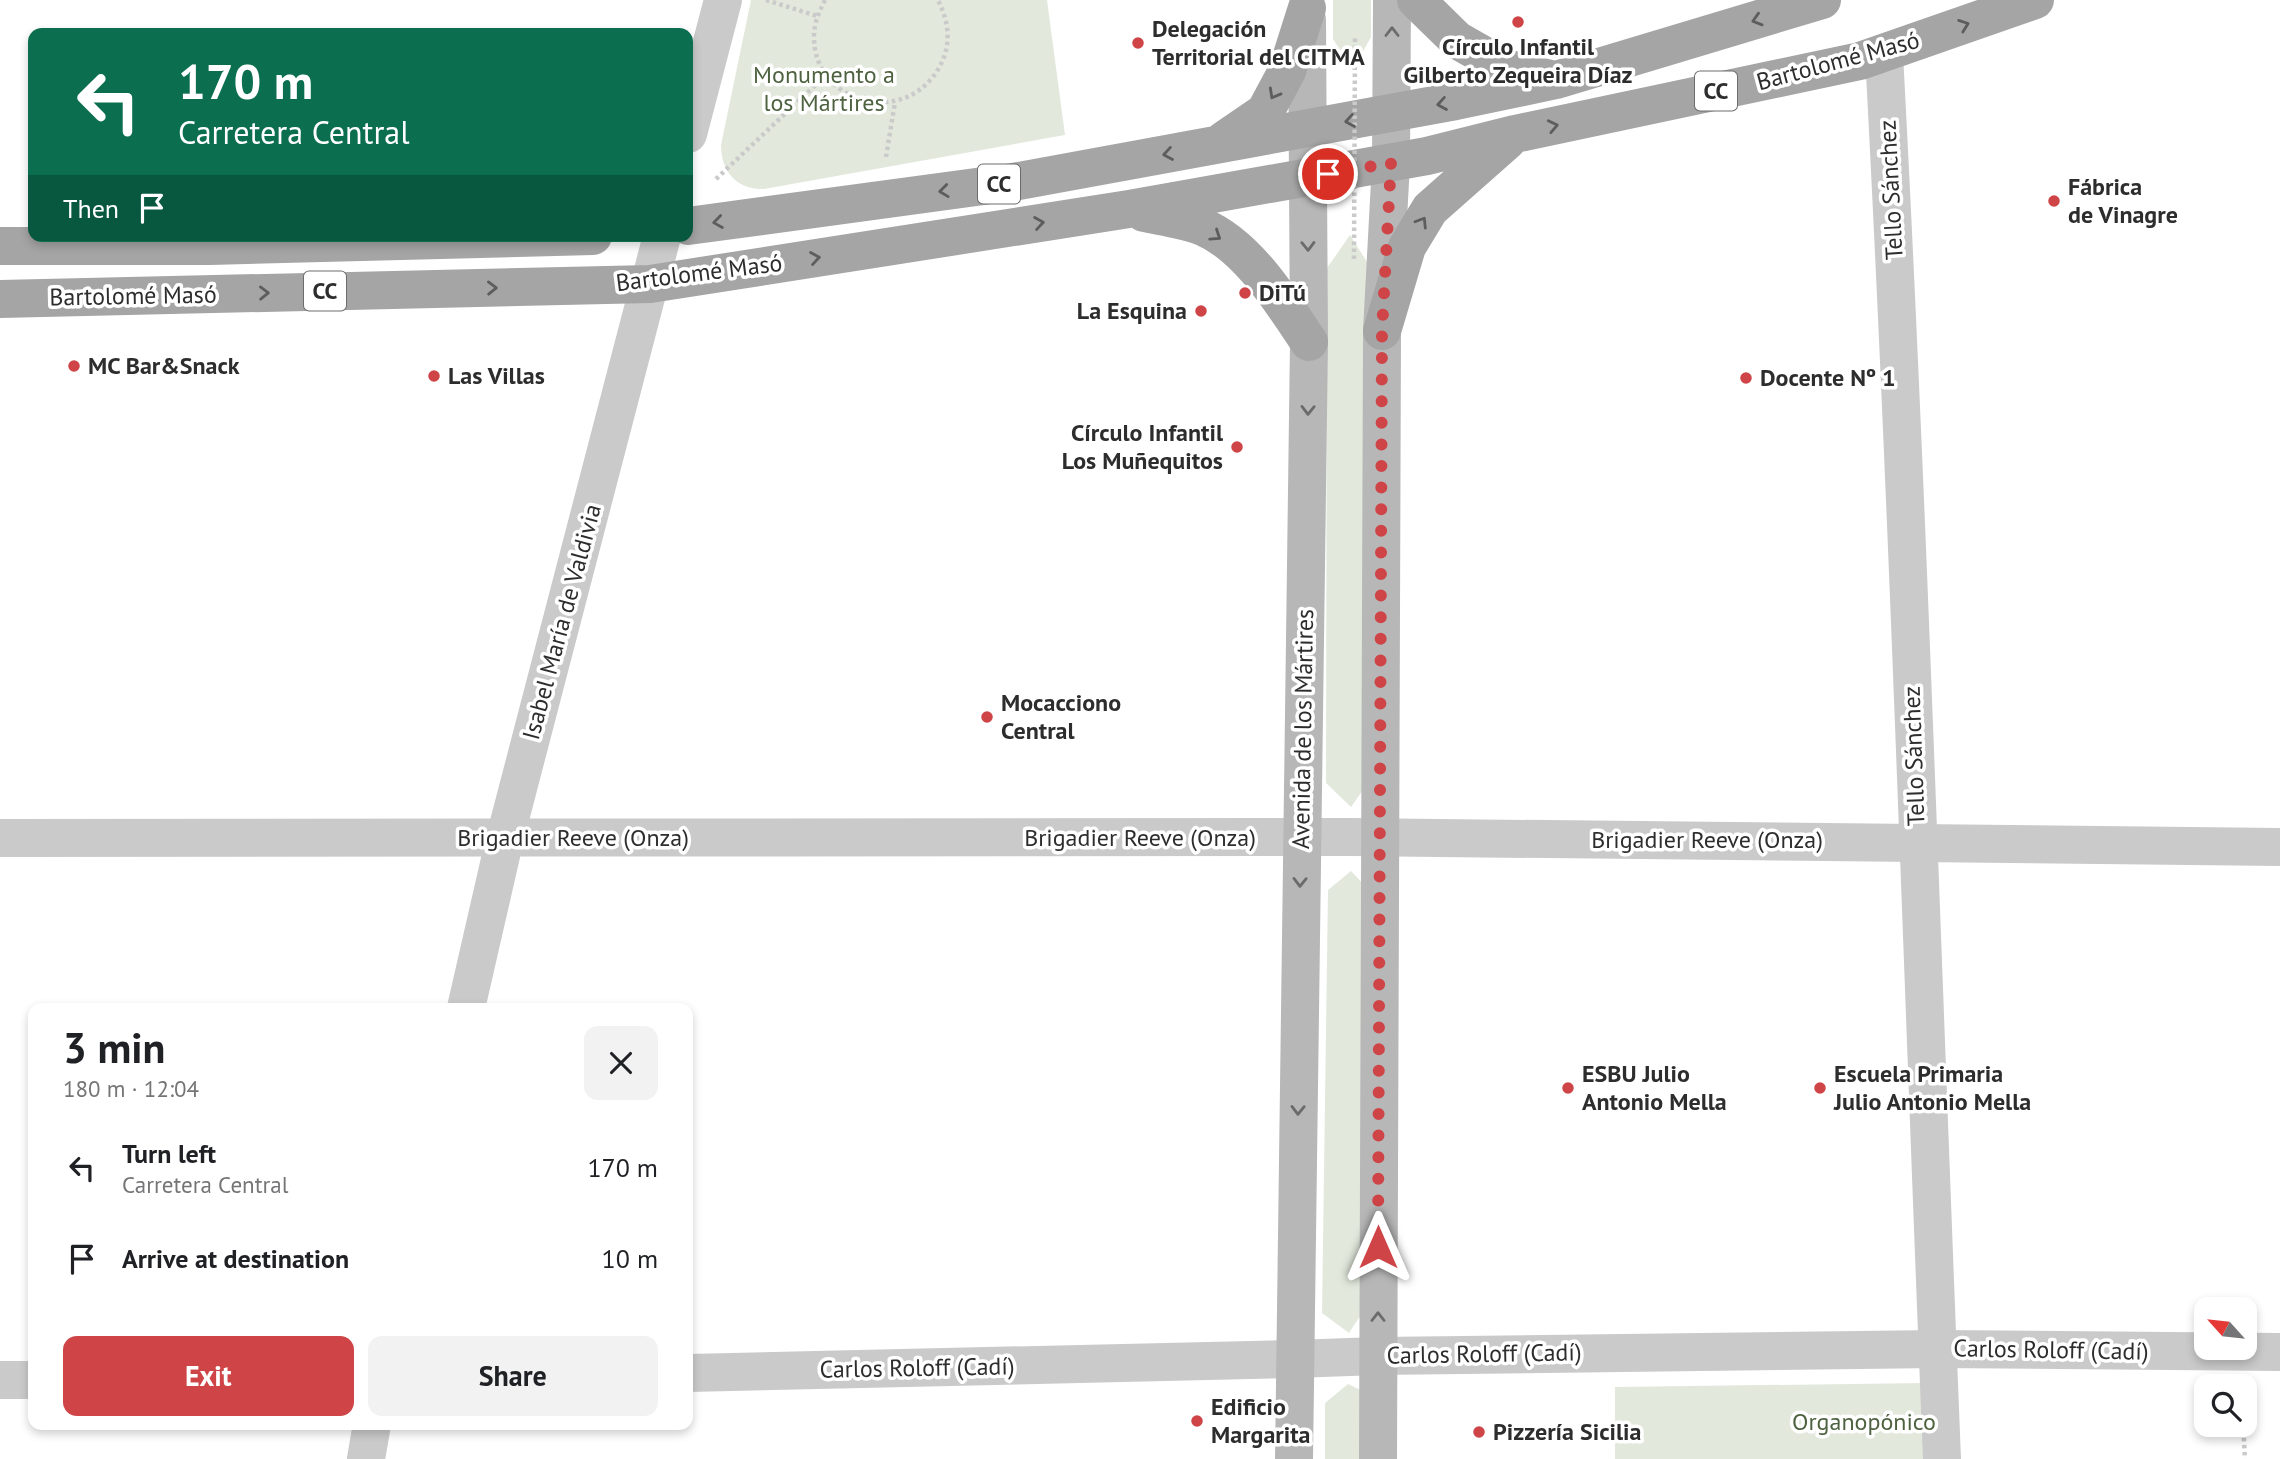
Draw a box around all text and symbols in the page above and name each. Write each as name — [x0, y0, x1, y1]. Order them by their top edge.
one-way arrow — [1751, 11, 1763, 26]
place label: Delegación Territorial del CITMA — [1152, 13, 1365, 72]
marker: Círculo Infantil Gilberto Zequeira Díaz — [1510, 14, 1526, 30]
one-way arrow — [1958, 19, 1970, 33]
street label: Bartolomé Masó — [1753, 24, 1923, 97]
one-way arrow — [1384, 26, 1400, 37]
place label: Círculo Infantil Gilberto Zequeira Díaz — [1403, 31, 1633, 90]
marker: Delegación Territorial del CITMA — [1130, 35, 1146, 51]
text: 170 m — [178, 49, 313, 113]
icon: left — [63, 56, 154, 147]
park label: Monumento a los Mártires — [753, 59, 895, 118]
road number: CC — [1695, 72, 1737, 110]
one-way arrow — [1269, 87, 1282, 99]
one-way arrow — [1437, 95, 1449, 110]
text: Carretera Central — [178, 111, 410, 153]
one-way arrow — [1344, 112, 1356, 127]
street label: Tello Sánchez — [1871, 119, 1910, 261]
one-way arrow — [1547, 120, 1559, 135]
pin — [1298, 144, 1358, 204]
one-way arrow — [1162, 146, 1174, 161]
icon: arrive — [1309, 155, 1347, 193]
road number: CC — [978, 164, 1020, 204]
place label: Fábrica de Vinagre — [2068, 171, 2178, 230]
one-way arrow — [938, 183, 949, 198]
icon: arrive — [133, 189, 171, 227]
text: Then — [63, 192, 119, 225]
marker: Fábrica de Vinagre — [2046, 193, 2062, 209]
one-way arrow — [712, 214, 724, 229]
one-way arrow — [1033, 216, 1045, 231]
one-way arrow — [1414, 216, 1427, 229]
one-way arrow — [1209, 228, 1222, 241]
one-way arrow — [1300, 241, 1316, 251]
street label: Bartolomé Masó — [614, 247, 784, 298]
one-way arrow — [809, 251, 820, 266]
road number: CC — [304, 272, 346, 310]
place label: DiTú — [1259, 277, 1306, 308]
street label: Bartolomé Masó — [49, 279, 217, 312]
one-way arrow — [486, 280, 497, 295]
one-way arrow — [259, 285, 270, 301]
marker: DiTú — [1237, 285, 1253, 301]
place label: La Esquina — [1077, 295, 1187, 326]
marker: La Esquina — [1193, 303, 1209, 319]
place label: MC Bar&Snack — [88, 350, 240, 381]
marker: MC Bar&Snack — [66, 358, 82, 374]
place label: Las Villas — [448, 360, 545, 391]
place label: Docente Nº 1 — [1760, 362, 1896, 393]
marker: Las Villas — [426, 368, 442, 384]
marker: Docente Nº 1 — [1738, 370, 1754, 386]
one-way arrow — [1300, 405, 1316, 416]
place label: Círculo Infantil Los Muñequitos — [1062, 417, 1224, 476]
marker: Círculo Infantil Los Muñequitos — [1229, 439, 1245, 455]
street label: Isabel María de Valdivia — [515, 501, 608, 743]
street label: Avenida de los Mártires — [1285, 609, 1320, 849]
street label: Tello Sánchez — [1896, 685, 1931, 827]
place label: Mocacciono Central — [1001, 687, 1121, 746]
marker: Mocacciono Central — [979, 709, 995, 725]
street label: Brigadier Reeve (Onza) — [457, 822, 689, 853]
street label: Brigadier Reeve (Onza) — [1024, 822, 1256, 853]
street label: Brigadier Reeve (Onza) — [1591, 824, 1823, 855]
one-way arrow — [1293, 877, 1308, 888]
text: 3 min — [63, 1020, 165, 1075]
button: close — [584, 1026, 658, 1100]
place label: ESBU Julio Antonio Mella — [1582, 1058, 1727, 1117]
place label: Escuela Primaria Julio Antonio Mella — [1833, 1058, 2031, 1117]
text: 180 m · 12:04 — [63, 1074, 199, 1103]
marker: ESBU Julio Antonio Mella — [1560, 1080, 1576, 1096]
marker: Escuela Primaria Julio Antonio Mella — [1812, 1080, 1828, 1096]
one-way arrow — [1290, 1105, 1305, 1116]
text: Turn left — [122, 1137, 216, 1170]
icon: left — [63, 1149, 101, 1187]
text: 170 m — [587, 1151, 658, 1184]
text: Carretera Central — [122, 1170, 288, 1199]
position arrow — [1341, 1210, 1415, 1284]
icon: arrive — [63, 1240, 101, 1278]
text: Arrive at destination — [122, 1242, 349, 1275]
text: 10 m — [602, 1242, 658, 1275]
north arrow — [2194, 1297, 2258, 1360]
map controls — [2194, 1297, 2257, 1437]
one-way arrow — [1370, 1312, 1386, 1322]
street label: Carlos Roloff (Cadí) — [1953, 1332, 2149, 1367]
button: Exit — [63, 1336, 354, 1416]
button: Share — [368, 1336, 658, 1416]
street label: Carlos Roloff (Cadí) — [1386, 1336, 1582, 1371]
street label: Carlos Roloff (Cadí) — [819, 1350, 1015, 1385]
button: search — [2194, 1374, 2257, 1437]
place label: Edificio Margarita — [1211, 1391, 1310, 1450]
park label: Organopónico — [1792, 1406, 1936, 1437]
marker: Edificio Margarita — [1189, 1413, 1205, 1429]
place label: Pizzería Sicilia — [1493, 1416, 1641, 1447]
marker: Pizzería Sicilia — [1471, 1424, 1487, 1440]

